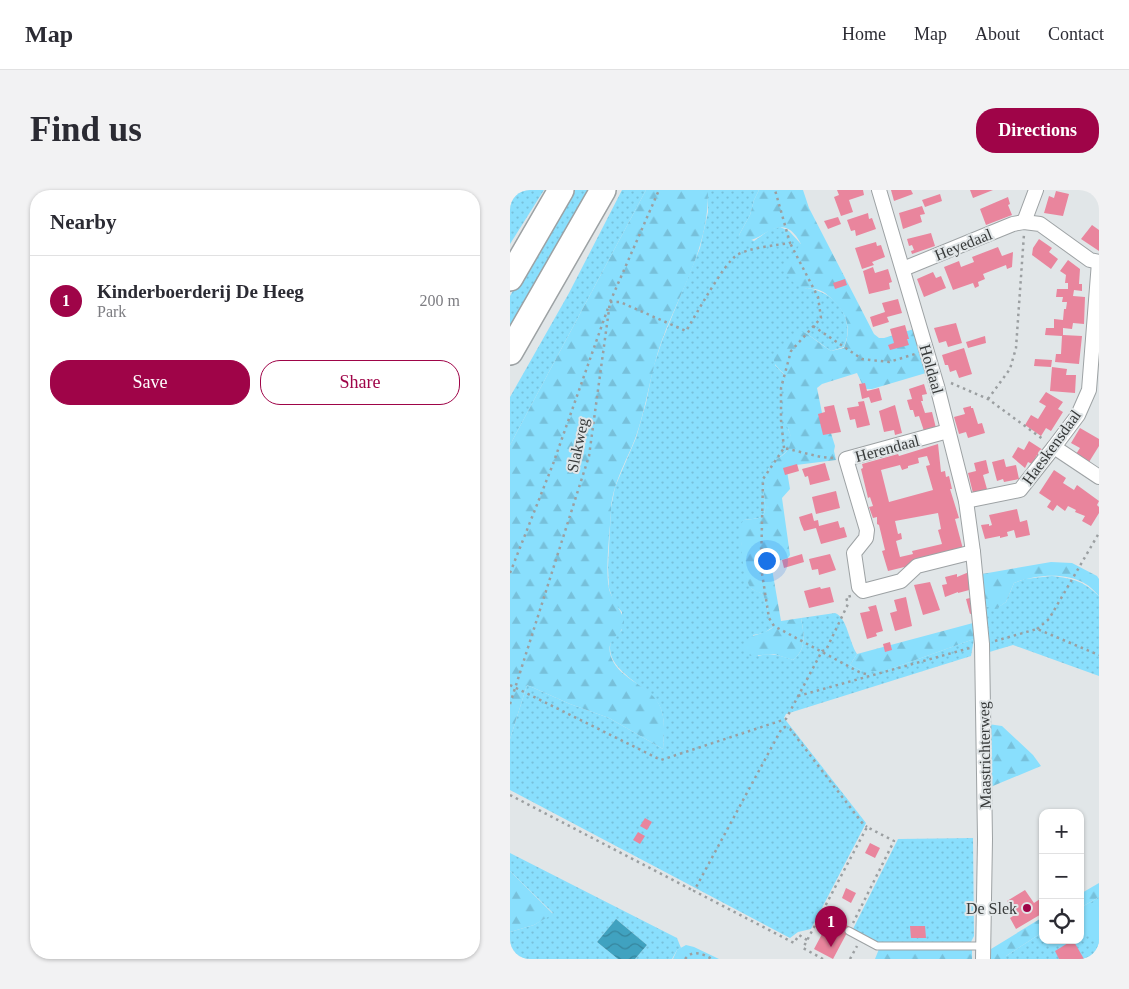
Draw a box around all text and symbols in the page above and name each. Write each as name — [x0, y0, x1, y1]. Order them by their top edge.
text: Map — [25, 21, 73, 47]
text: Home — [842, 24, 886, 44]
text: Map — [914, 24, 947, 44]
text: About — [975, 24, 1020, 44]
text: Contact — [1048, 24, 1104, 44]
button: Directions — [976, 108, 1099, 153]
text: Find us — [30, 110, 142, 149]
text: Nearby — [50, 210, 117, 234]
street label: Heyedaal — [932, 225, 995, 265]
text: Kinderboerderij De Heeg — [97, 281, 304, 302]
text: 1 — [62, 292, 70, 309]
text: 200 m — [420, 292, 460, 309]
text: Park — [97, 303, 126, 320]
street label: Holdaal — [916, 342, 947, 396]
button: Save — [50, 360, 250, 405]
button: Share — [260, 360, 460, 405]
street label: Haeskensdaal — [1019, 406, 1084, 488]
street label: Slakweg — [563, 416, 593, 474]
street label: Herendaal — [853, 432, 922, 465]
your location — [754, 548, 780, 574]
street label: Maastrichterweg — [975, 701, 995, 809]
map controls — [1039, 809, 1084, 944]
button: + — [1039, 809, 1084, 854]
button: − — [1039, 854, 1084, 899]
button: locate — [1039, 899, 1084, 944]
place label: De Slek — [966, 900, 1017, 917]
marker: De Slek — [1021, 902, 1033, 914]
pin: 1 — [815, 906, 847, 947]

